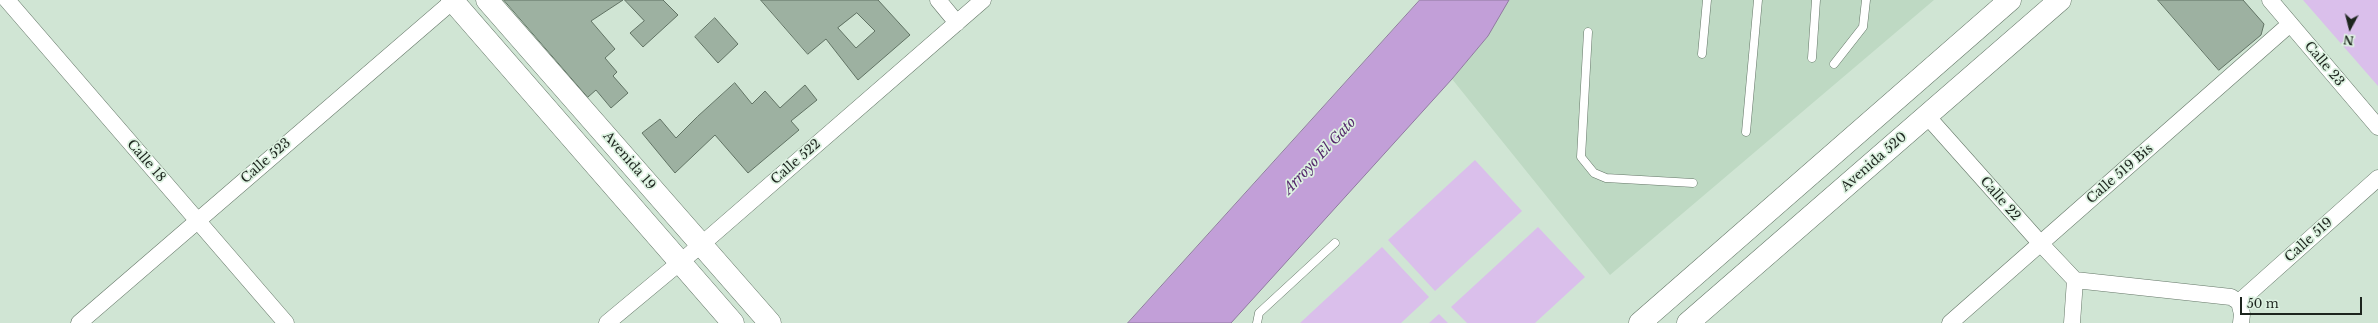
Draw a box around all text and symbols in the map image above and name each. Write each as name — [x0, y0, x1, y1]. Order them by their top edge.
north arrow — [2330, 8, 2370, 48]
text: N — [2343, 32, 2355, 47]
street label: Calle 23 — [2301, 39, 2347, 89]
water label: Arroyo El Gato — [1280, 114, 1360, 198]
street label: Avenida 19 — [600, 129, 658, 193]
street label: Avenida 520 — [1838, 129, 1910, 195]
street label: Calle 523 — [238, 135, 294, 187]
street label: Calle 522 — [768, 136, 824, 188]
street label: Calle 18 — [123, 137, 169, 185]
street label: Calle 519 Bis — [2084, 141, 2156, 207]
street label: Calle 22 — [1977, 174, 2023, 224]
street label: Calle 519 — [2282, 215, 2336, 265]
scale bar — [2242, 289, 2364, 315]
text: 50 m — [2247, 296, 2279, 311]

